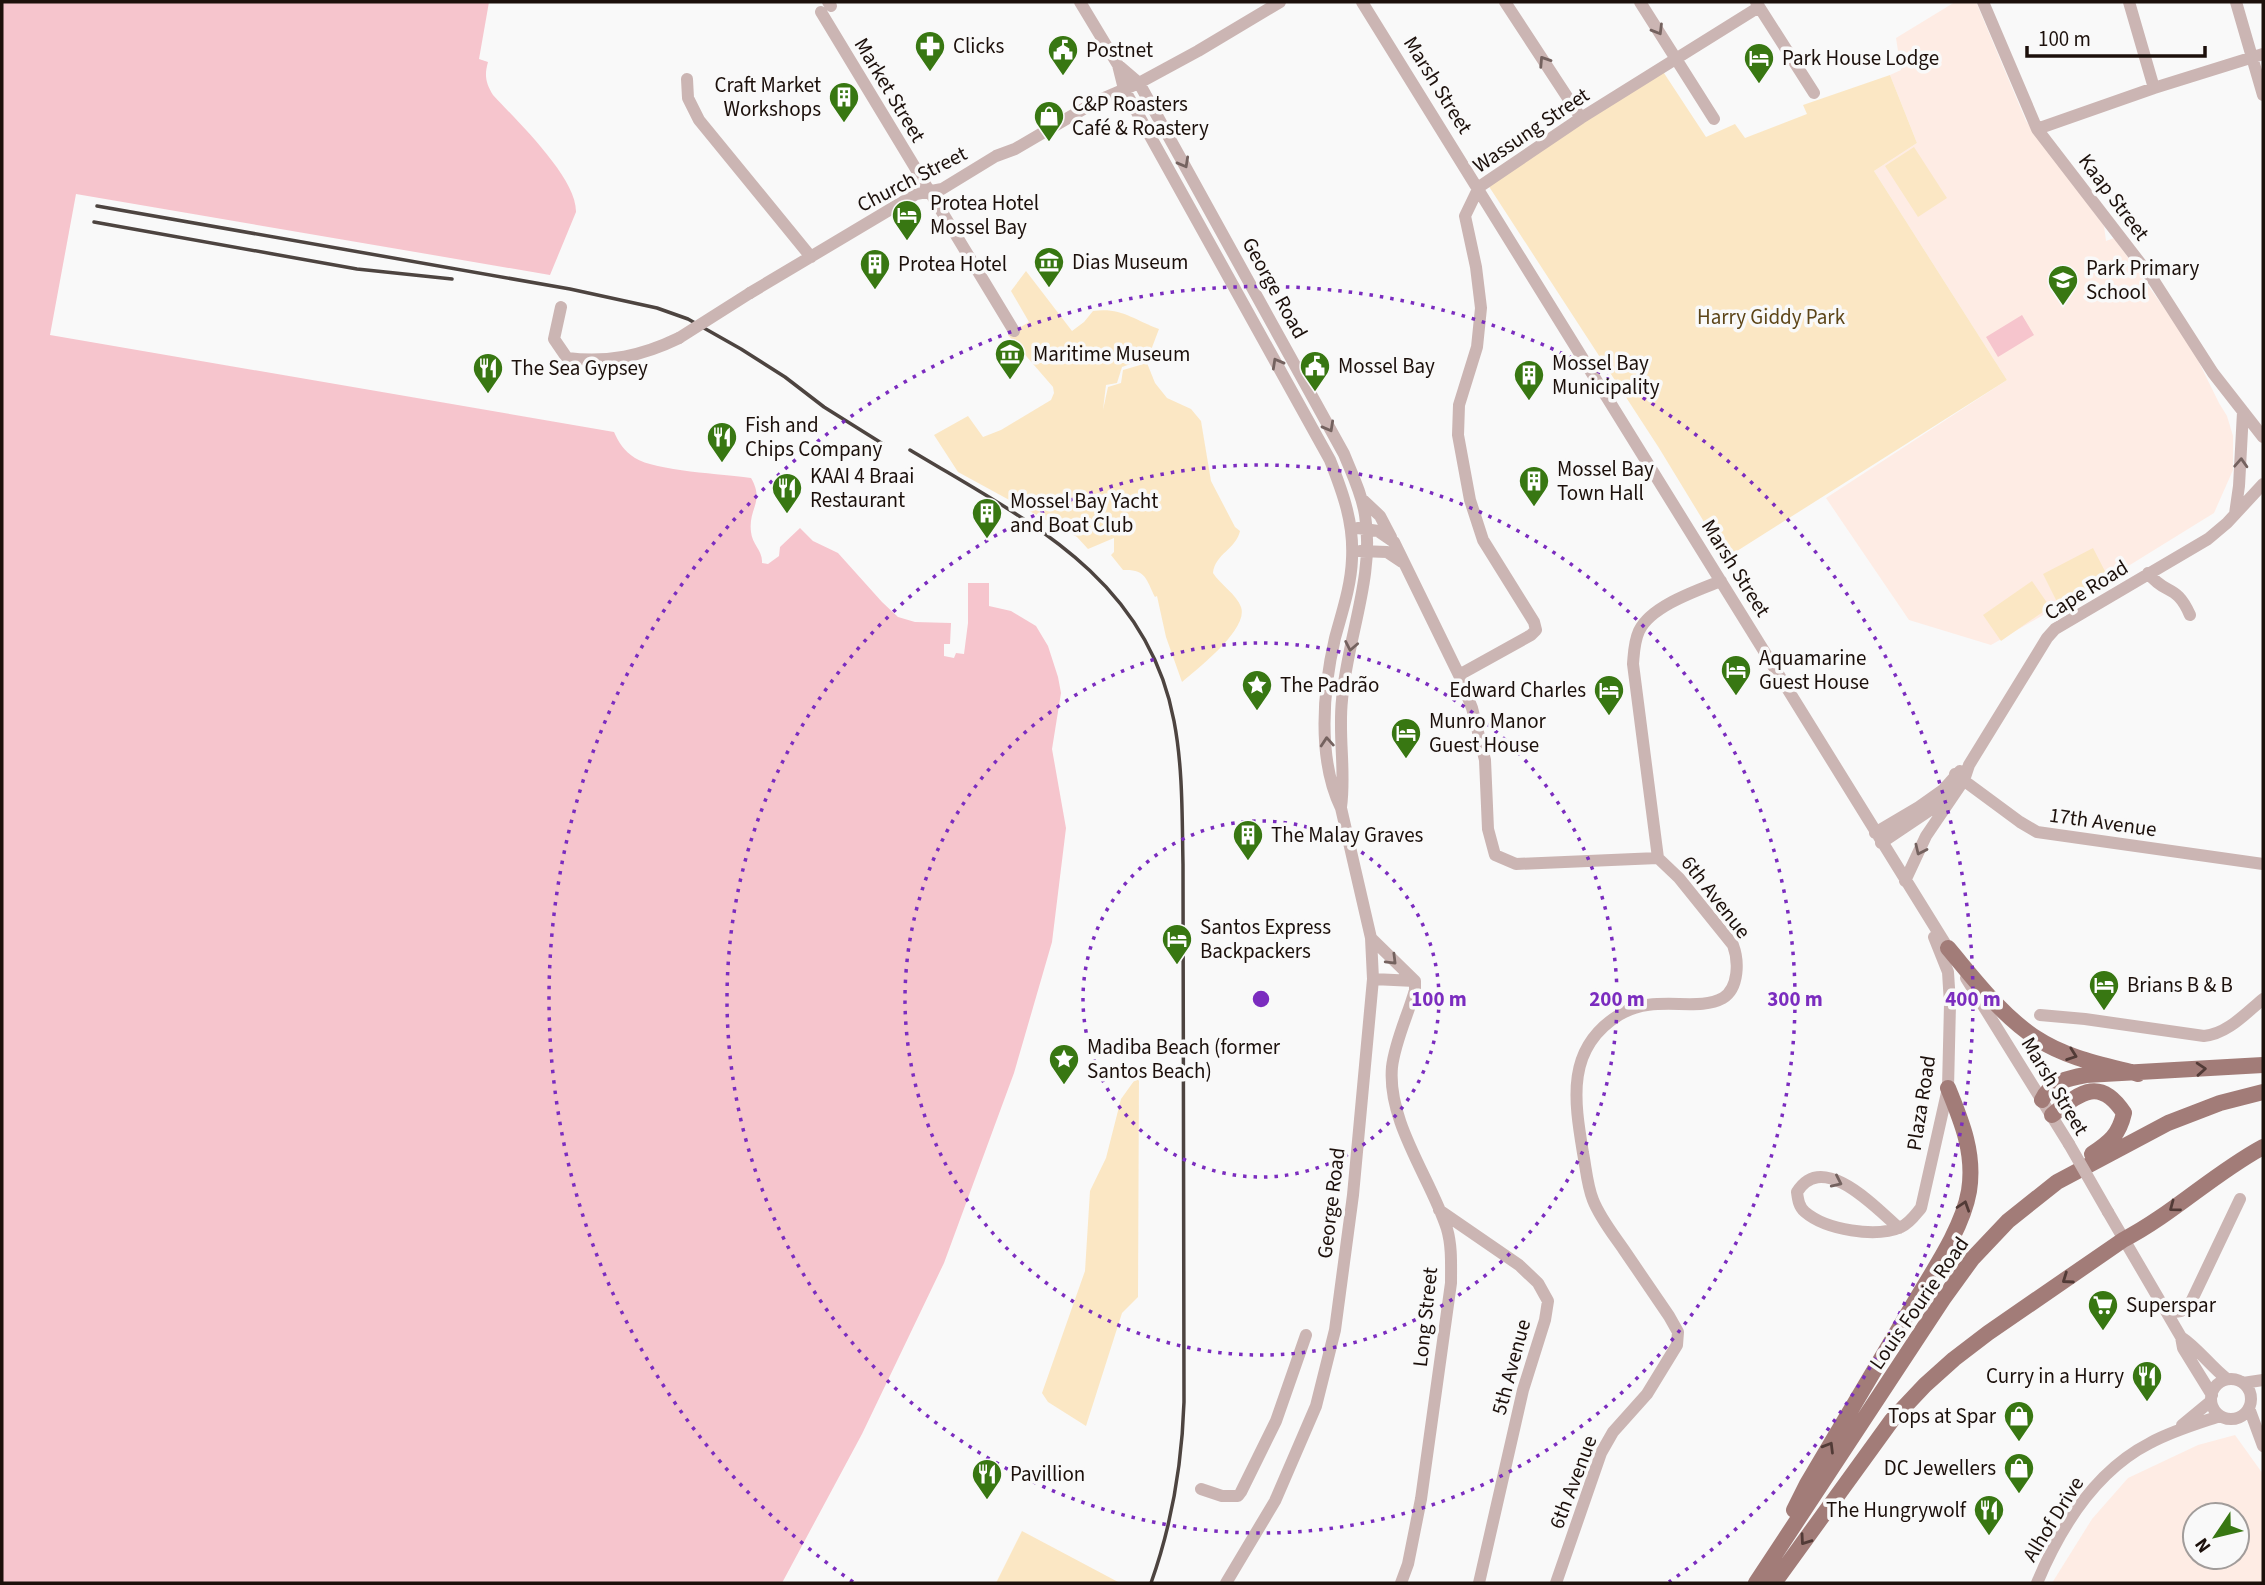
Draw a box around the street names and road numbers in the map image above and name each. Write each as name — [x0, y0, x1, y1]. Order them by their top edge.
street label: Marsh Street — [1396, 30, 1480, 140]
street label: Market Street — [847, 32, 933, 148]
street label: Wassung Street — [1467, 80, 1595, 180]
street label: Church Street — [852, 138, 972, 220]
street label: Kaap Street — [2071, 147, 2157, 247]
street label: George Road — [1235, 232, 1315, 344]
street label: Marsh Street — [1694, 513, 1778, 623]
street label: Cape Road — [2038, 552, 2134, 628]
street label: 17th Avenue — [2047, 800, 2159, 844]
street label: 6th Avenue — [1674, 849, 1758, 945]
street label: Marsh Street — [2014, 1031, 2096, 1141]
street label: Plaza Road — [1899, 1053, 1943, 1153]
street label: George Road — [1309, 1146, 1353, 1260]
street label: Louis Fourie Road — [1862, 1231, 1976, 1375]
street label: Long Street — [1405, 1266, 1445, 1368]
street label: 5th Avenue — [1484, 1316, 1538, 1418]
street label: 6th Avenue — [1541, 1431, 1605, 1533]
street label: Alhof Drive — [2015, 1471, 2091, 1567]

